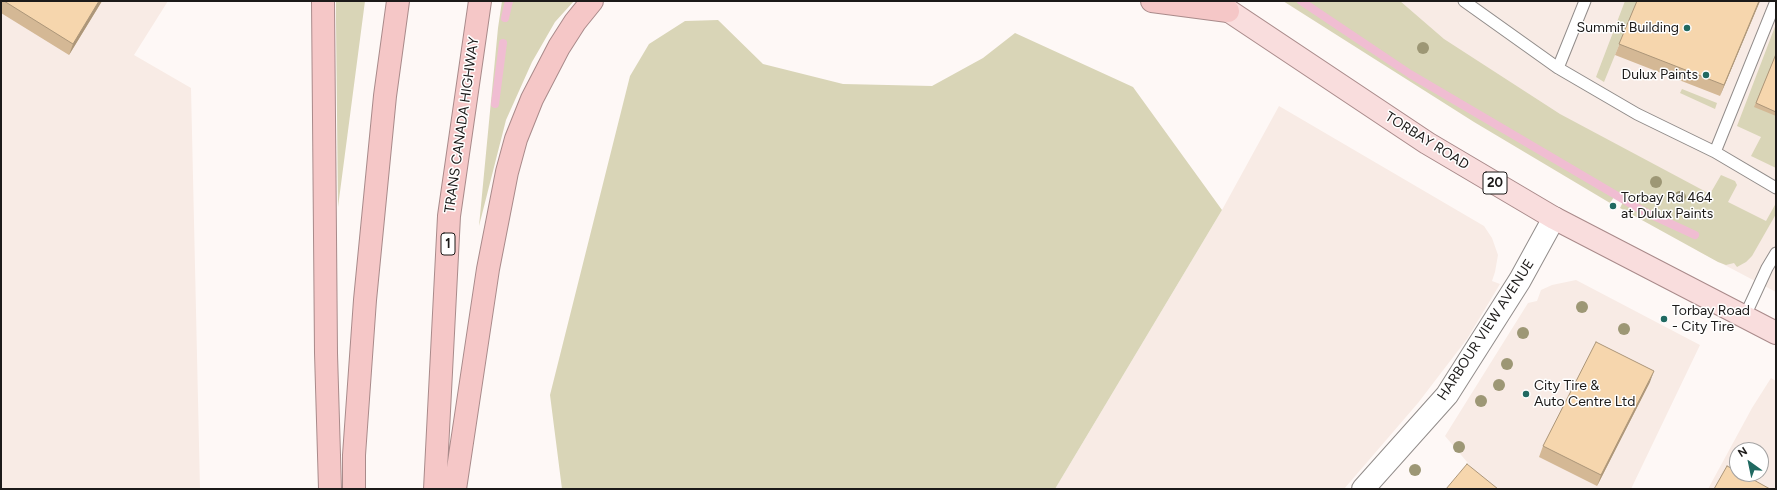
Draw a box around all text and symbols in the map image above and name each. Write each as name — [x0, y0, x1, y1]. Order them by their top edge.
place label: Summit Building — [1577, 20, 1679, 36]
marker: Summit Building — [1682, 23, 1692, 33]
street label: TRANS CANADA HIGHWAY — [441, 36, 483, 214]
place label: Dulux Paints — [1622, 67, 1698, 83]
marker: Dulux Paints — [1701, 70, 1711, 80]
street label: TORBAY ROAD — [1382, 108, 1472, 174]
road number: 20 — [1483, 172, 1507, 194]
place label: Torbay Rd 464 at Dulux Paints — [1621, 190, 1713, 222]
marker: Torbay Rd 464 at Dulux Paints — [1608, 201, 1618, 211]
road number: 1 — [441, 233, 455, 255]
street label: HARBOUR VIEW AVENUE — [1434, 256, 1538, 404]
place label: Torbay Road - City Tire — [1672, 303, 1750, 336]
marker: Torbay Road - City Tire — [1659, 314, 1669, 324]
place label: City Tire & Auto Centre Ltd — [1534, 378, 1636, 410]
marker: City Tire & Auto Centre Ltd — [1521, 389, 1531, 399]
north arrow — [1729, 442, 1769, 482]
text: N — [1736, 445, 1750, 460]

